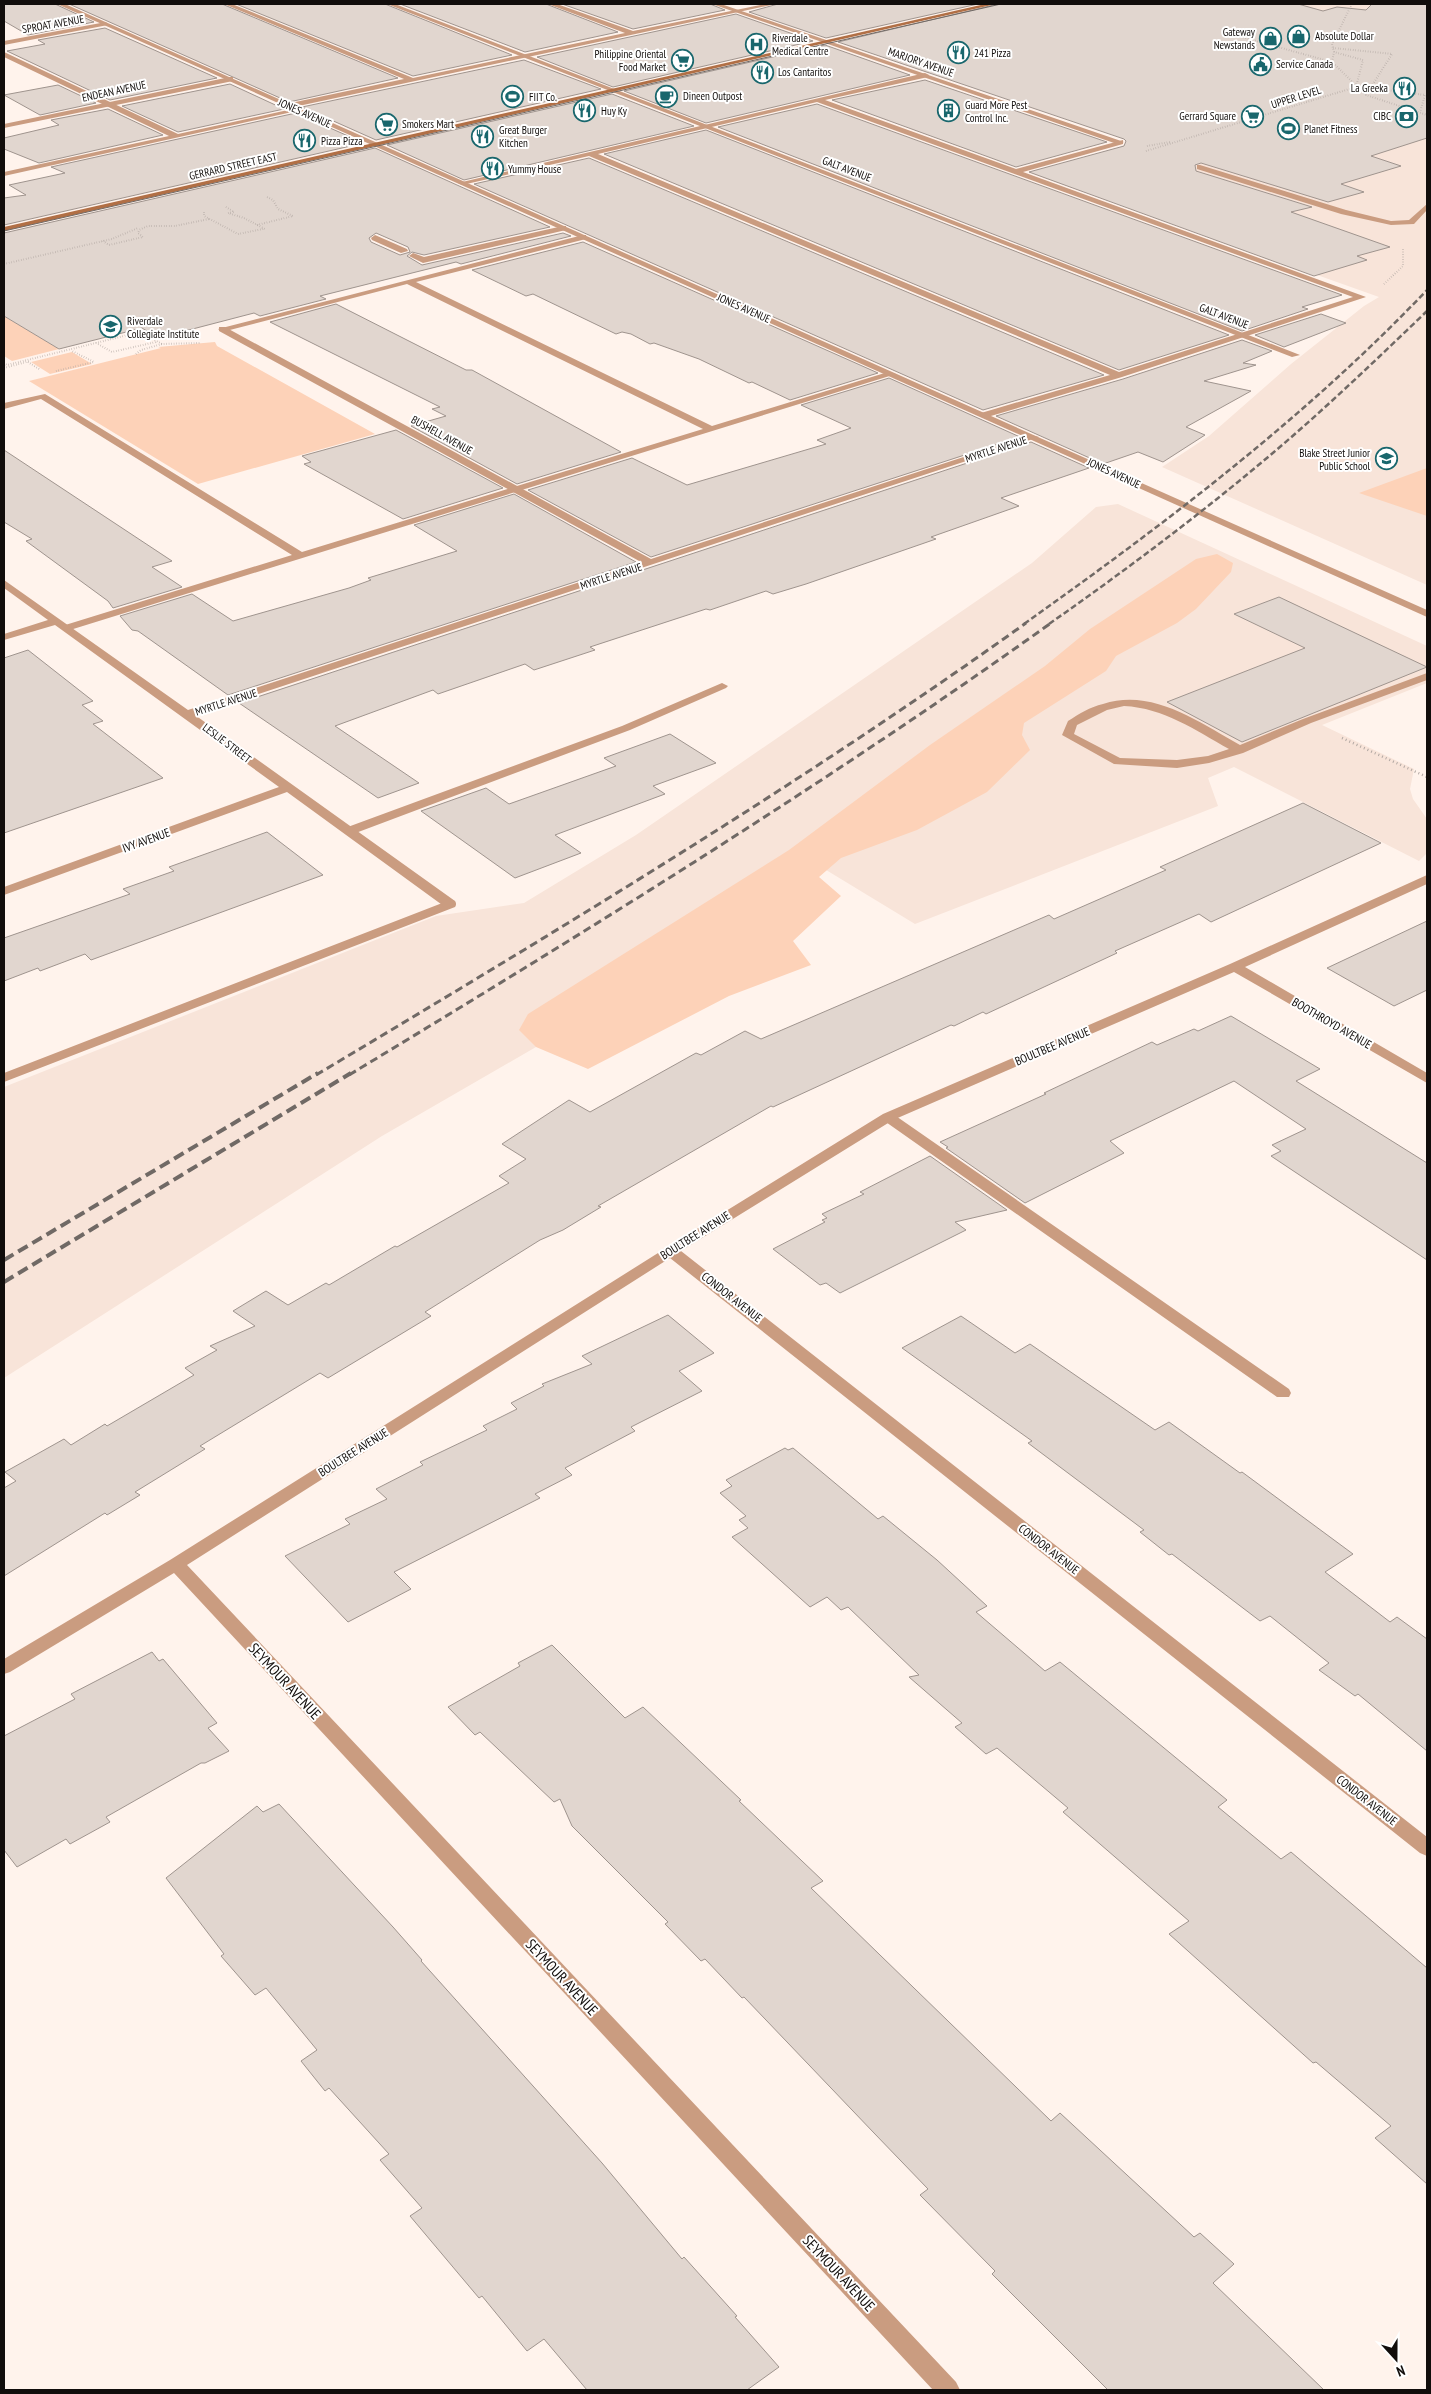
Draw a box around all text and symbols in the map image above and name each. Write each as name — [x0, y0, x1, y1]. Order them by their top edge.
street label: SPROAT AVENUE — [21, 12, 85, 36]
shop icon: Absolute Dollar — [1287, 24, 1311, 48]
place label: Gateway Newstands — [1214, 25, 1256, 52]
shop icon: Gateway Newstands — [1259, 26, 1283, 50]
place label: Absolute Dollar — [1315, 29, 1374, 43]
place label: Riverdale Medical Centre — [772, 31, 829, 58]
hospital icon: Riverdale Medical Centre — [744, 32, 768, 56]
restaurant icon: 241 Pizza — [946, 41, 970, 65]
street label: MARJORY AVENUE — [886, 44, 956, 80]
place label: 241 Pizza — [974, 46, 1011, 60]
place label: Philippine Oriental Food Market — [594, 47, 666, 74]
supermarket icon: Philippine Oriental Food Market — [670, 48, 694, 72]
public building icon: Service Canada — [1248, 52, 1272, 76]
place label: Service Canada — [1276, 57, 1333, 71]
restaurant icon: Los Cantaritos — [750, 60, 774, 84]
place label: Los Cantaritos — [778, 65, 832, 79]
restaurant icon: La Greeka — [1392, 76, 1416, 100]
street label: ENDEAN AVENUE — [81, 77, 148, 105]
place label: La Greeka — [1351, 81, 1388, 95]
street label: UPPER LEVEL — [1269, 83, 1323, 111]
cafe icon: Dineen Outpost — [655, 84, 679, 108]
sports icon: FIIT Co. — [501, 85, 525, 109]
place label: Dineen Outpost — [683, 89, 742, 103]
place label: FIIT Co. — [529, 90, 557, 104]
street label: JONES AVENUE — [275, 95, 334, 131]
place label: Guard More Pest Control Inc. — [965, 98, 1027, 125]
restaurant icon: Huy Ky — [573, 99, 597, 123]
building icon: Guard More Pest Control Inc. — [937, 99, 961, 123]
place label: Huy Ky — [601, 104, 628, 118]
supermarket icon: Gerrard Square — [1240, 104, 1264, 128]
bank icon: CIBC — [1395, 104, 1419, 128]
place label: Gerrard Square — [1179, 109, 1236, 123]
place label: CIBC — [1373, 109, 1391, 123]
supermarket icon: Smokers Mart — [374, 112, 398, 136]
place label: Smokers Mart — [402, 117, 454, 131]
sports icon: Planet Fitness — [1276, 117, 1300, 141]
place label: Planet Fitness — [1304, 122, 1358, 136]
place label: Great Burger Kitchen — [499, 123, 547, 150]
restaurant icon: Great Burger Kitchen — [471, 124, 495, 148]
restaurant icon: Pizza Pizza — [293, 129, 317, 153]
place label: Pizza Pizza — [321, 134, 363, 148]
street label: GERRARD STREET EAST — [188, 149, 278, 183]
street label: GALT AVENUE — [820, 153, 874, 185]
restaurant icon: Yummy House — [480, 157, 504, 181]
place label: Yummy House — [508, 162, 562, 176]
street label: JONES AVENUE — [714, 290, 773, 326]
street label: GALT AVENUE — [1197, 300, 1251, 332]
place label: Riverdale Collegiate Institute — [127, 314, 200, 341]
school or university icon: Riverdale Collegiate Institute — [99, 315, 123, 339]
street label: BUSHELL AVENUE — [409, 412, 475, 458]
street label: MYRTLE AVENUE — [963, 432, 1029, 466]
place label: Blake Street Junior Public School — [1299, 446, 1370, 473]
school or university icon: Blake Street Junior Public School — [1374, 447, 1398, 471]
street label: JONES AVENUE — [1084, 454, 1143, 492]
street label: MYRTLE AVENUE — [578, 559, 644, 593]
street label: MYRTLE AVENUE — [193, 685, 259, 719]
street label: LESLIE STREET — [200, 720, 254, 766]
street label: IVY AVENUE — [120, 824, 172, 856]
street label: BOOTHROYD AVENUE — [1289, 994, 1375, 1052]
street label: BOULTBEE AVENUE — [1012, 1024, 1092, 1068]
street label: BOULTBEE AVENUE — [657, 1208, 733, 1262]
street label: CONDOR AVENUE — [699, 1269, 765, 1325]
street label: BOULTBEE AVENUE — [315, 1425, 391, 1479]
street label: CONDOR AVENUE — [1016, 1521, 1082, 1577]
street label: SEYMOUR AVENUE — [245, 1639, 325, 1723]
street label: CONDOR AVENUE — [1334, 1772, 1400, 1828]
street label: SEYMOUR AVENUE — [522, 1935, 602, 2019]
street label: SEYMOUR AVENUE — [799, 2231, 879, 2315]
north arrow — [1371, 2334, 1421, 2384]
text: N — [1394, 2361, 1407, 2381]

